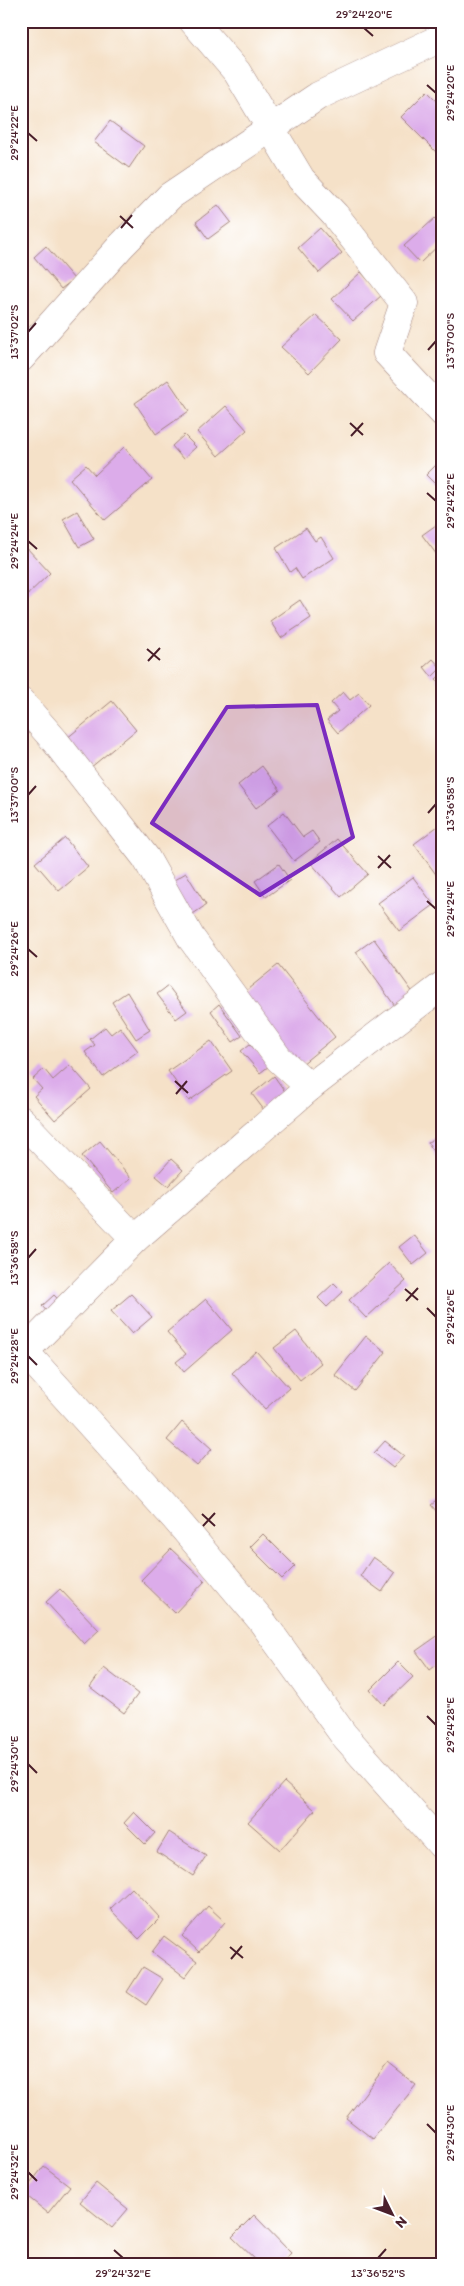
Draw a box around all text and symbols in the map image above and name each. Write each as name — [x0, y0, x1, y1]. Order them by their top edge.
text: 29°24'20"E — [336, 7, 393, 21]
text: 29°24'20"E — [443, 64, 457, 121]
text: 29°24'22"E — [7, 105, 21, 161]
text: 13°37'02"S — [7, 304, 21, 360]
text: 13°37'00"S — [443, 313, 457, 369]
text: 29°24'22"E — [443, 473, 457, 529]
text: 29°24'24"E — [7, 512, 21, 569]
text: 13°37'00"S — [7, 767, 21, 823]
text: 13°36'58"S — [443, 776, 457, 831]
text: 29°24'24"E — [443, 880, 457, 937]
text: 29°24'26"E — [7, 921, 21, 977]
text: 13°36'58"S — [7, 1230, 21, 1285]
text: 29°24'26"E — [443, 1289, 457, 1345]
text: 29°24'28"E — [7, 1328, 21, 1384]
text: 29°24'28"E — [443, 1697, 457, 1753]
text: 29°24'30"E — [7, 1735, 21, 1792]
text: 29°24'30"E — [443, 2104, 457, 2161]
text: 29°24'32"E — [7, 2144, 21, 2200]
north arrow — [366, 2188, 416, 2238]
text: N — [392, 2213, 411, 2232]
text: 29°24'32"E — [95, 2266, 151, 2280]
text: 13°36'52"S — [351, 2266, 406, 2280]

